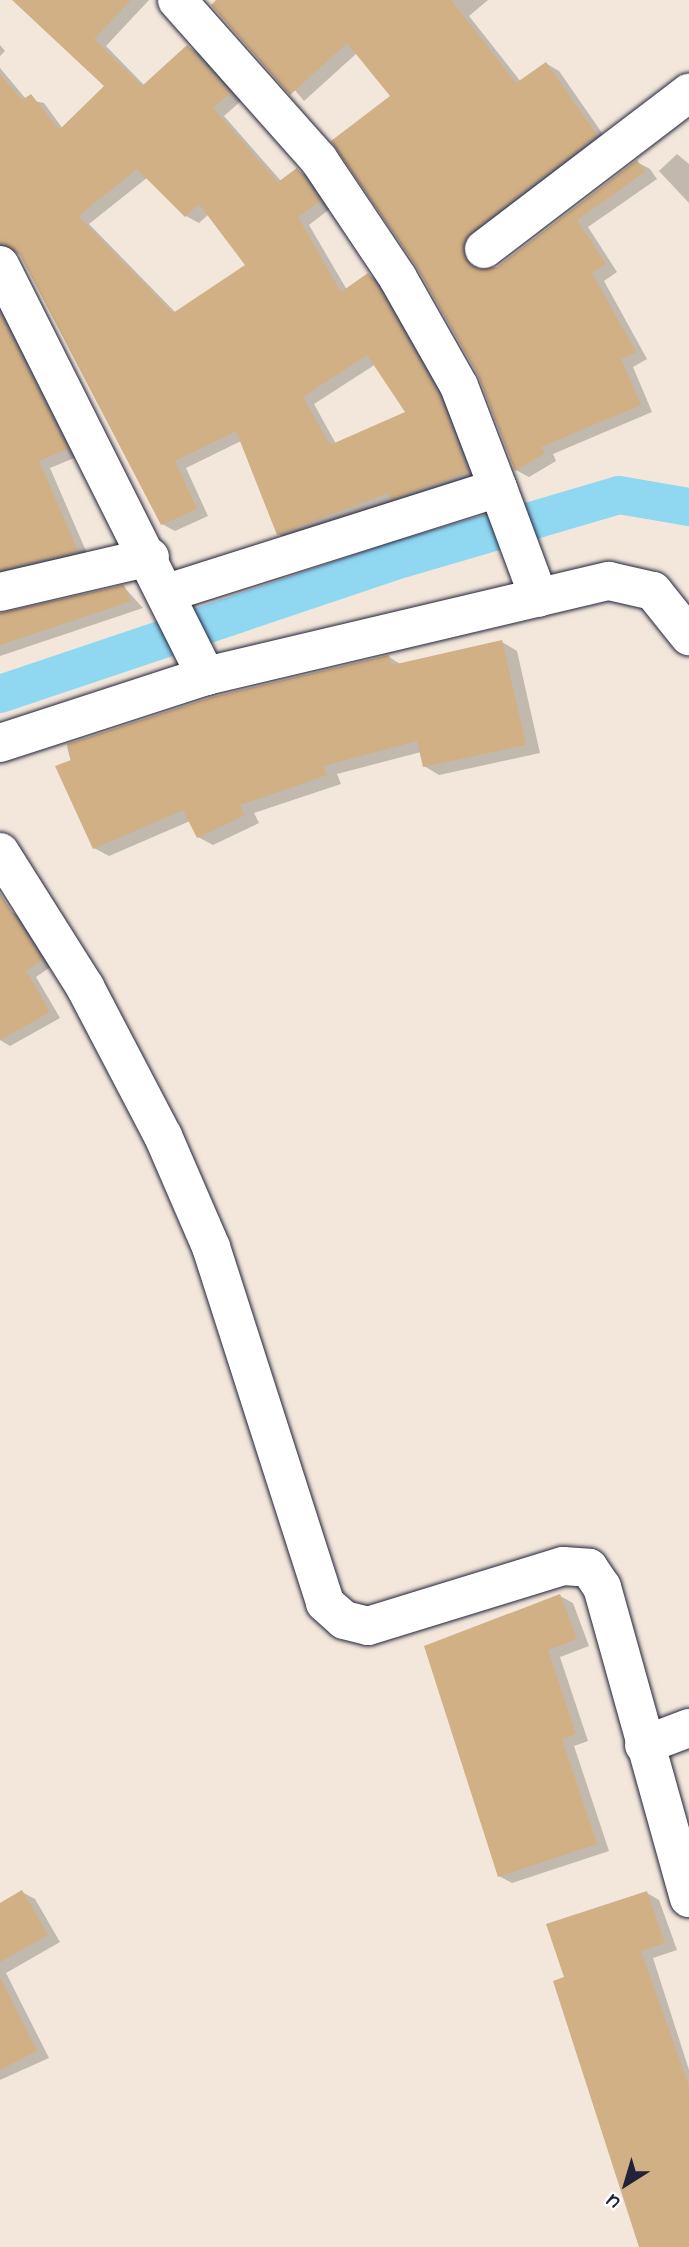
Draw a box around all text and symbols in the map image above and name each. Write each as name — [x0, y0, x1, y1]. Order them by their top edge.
north arrow — [591, 2149, 661, 2219]
text: U — [601, 2187, 625, 2215]

